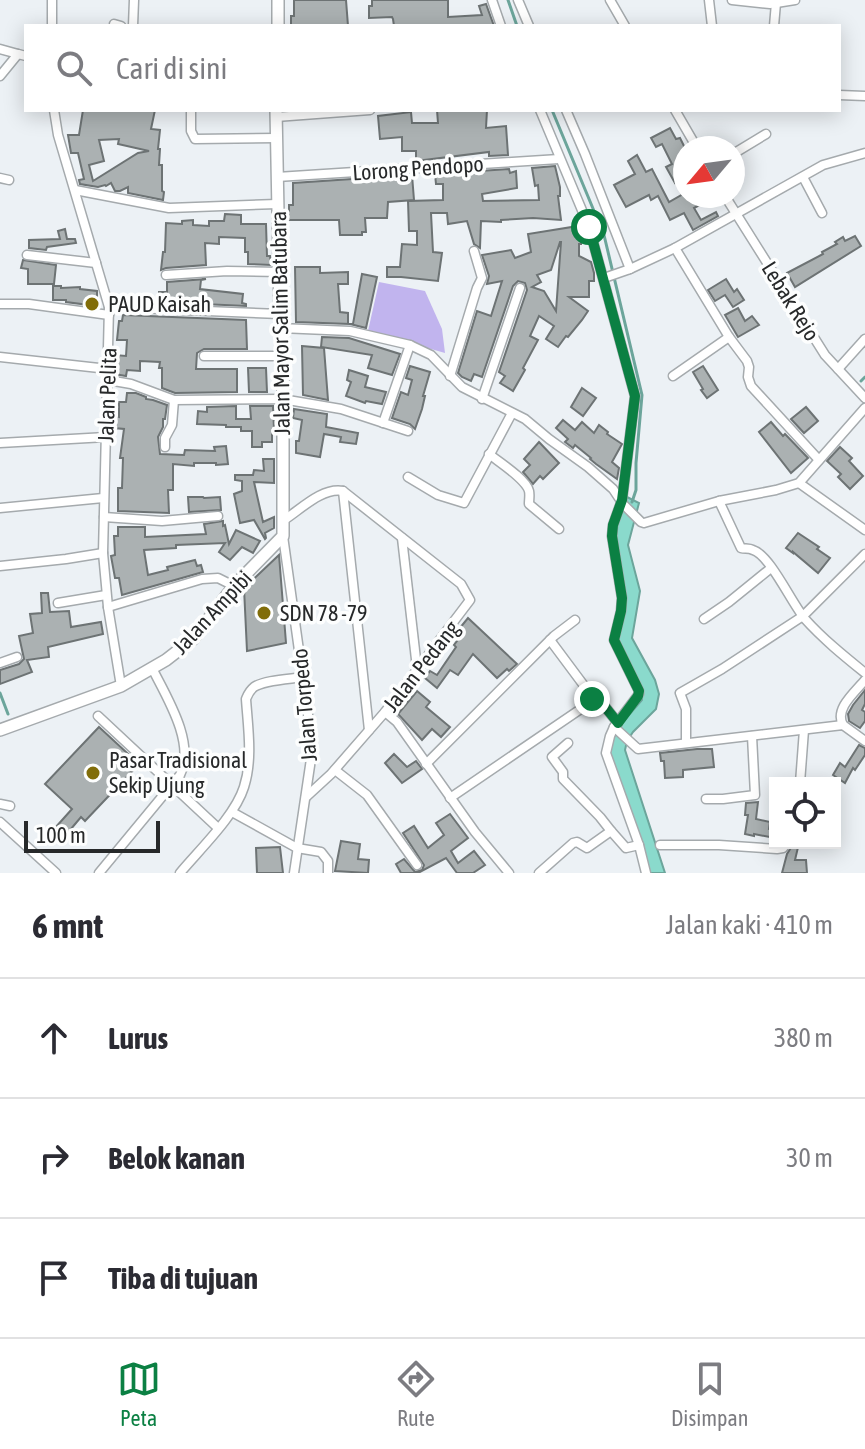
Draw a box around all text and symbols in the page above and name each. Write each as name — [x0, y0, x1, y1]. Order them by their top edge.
search box — [24, 24, 841, 112]
icon: search — [52, 46, 96, 90]
text: Cari di sini — [116, 51, 227, 85]
north arrow — [673, 136, 745, 208]
street label: Lorong Pendopo — [351, 150, 485, 186]
route start — [571, 209, 607, 245]
street label: Jalan Mayor Salim Batubara — [265, 211, 295, 435]
street label: Lebak Rejo — [757, 257, 825, 345]
place label: PAUD Kaisah — [108, 291, 211, 317]
marker: PAUD Kaisah — [83, 295, 101, 313]
street label: Jalan Pelita — [92, 347, 122, 443]
street label: Jalan Ampibi — [167, 565, 257, 659]
place label: SDN 78 -79 — [280, 600, 367, 626]
marker: SDN 78 -79 — [255, 604, 273, 622]
street label: Jalan Pedang — [377, 615, 465, 717]
street label: Jalan Torpedo — [286, 647, 322, 763]
route end — [574, 681, 610, 717]
place label: Pasar Tradisional Sekip Ujung — [109, 747, 247, 798]
marker: Pasar Tradisional Sekip Ujung — [84, 764, 102, 782]
map controls — [769, 777, 841, 849]
button: locate — [769, 777, 841, 849]
scale bar — [24, 817, 160, 853]
text: 100 m — [36, 822, 86, 848]
text: 6 mnt — [32, 906, 103, 945]
text: Jalan kaki · 410 m — [666, 910, 833, 940]
icon: ahead — [32, 1016, 76, 1060]
text: Lurus — [108, 1021, 168, 1055]
text: 380 m — [774, 1023, 833, 1053]
icon: right — [32, 1136, 76, 1180]
text: Belok kanan — [108, 1141, 245, 1175]
text: 30 m — [786, 1143, 833, 1173]
icon: arrive — [32, 1256, 76, 1300]
text: Tiba di tujuan — [108, 1261, 258, 1295]
tab: Peta — [117, 1357, 161, 1431]
tab: Rute — [394, 1357, 438, 1431]
tab: Disimpan — [671, 1357, 748, 1431]

